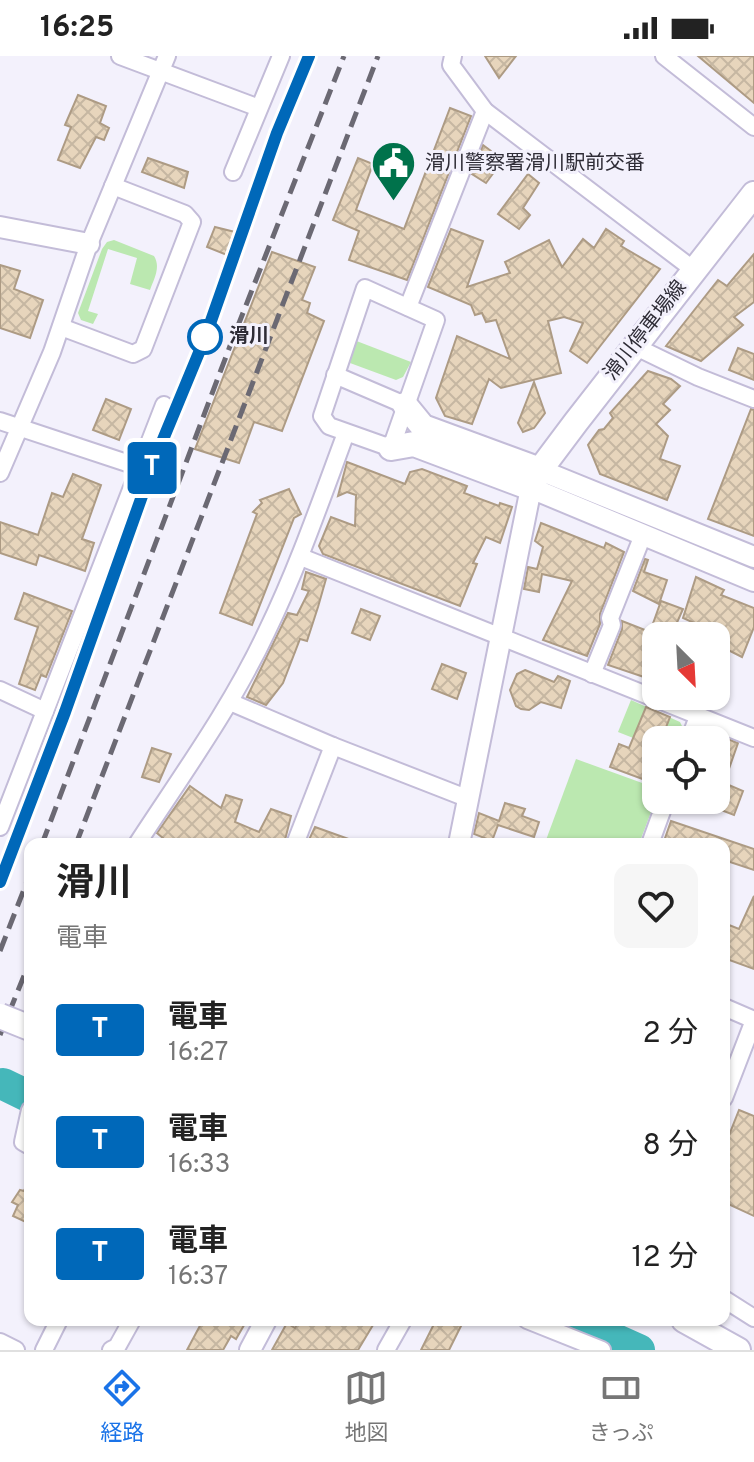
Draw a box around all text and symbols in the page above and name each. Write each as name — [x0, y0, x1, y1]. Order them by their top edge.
text: 16:25 — [40, 10, 114, 47]
public building icon: 滑川警察署滑川駅前交番 — [370, 140, 418, 203]
place label: 滑川警察署滑川駅前交番 — [425, 151, 645, 177]
street label: 滑川停車場線 — [599, 276, 693, 386]
marker: 滑川 — [188, 320, 222, 354]
place label: 滑川 — [229, 324, 269, 350]
line badge: T — [126, 442, 178, 494]
text: T — [144, 450, 160, 486]
north arrow — [642, 622, 730, 710]
map controls — [642, 622, 730, 814]
button: locate — [642, 726, 730, 814]
text: 滑川 — [56, 861, 132, 910]
button: heart — [614, 864, 698, 948]
text: 電車 — [56, 923, 108, 956]
text: 電車 — [168, 1000, 228, 1037]
text: T — [92, 1012, 108, 1048]
text: 2 分 — [643, 1016, 698, 1053]
text: 16:27 — [168, 1037, 228, 1070]
text: 電車 — [168, 1112, 228, 1149]
text: T — [92, 1124, 108, 1160]
text: 8 分 — [643, 1128, 698, 1165]
text: 16:33 — [168, 1149, 230, 1182]
text: 電車 — [168, 1224, 228, 1261]
text: T — [92, 1236, 108, 1272]
text: 12 分 — [631, 1240, 698, 1277]
text: 16:37 — [168, 1261, 228, 1294]
tab: 経路 — [100, 1366, 144, 1448]
tab: 地図 — [344, 1366, 388, 1448]
tab: きっぷ — [589, 1366, 654, 1448]

